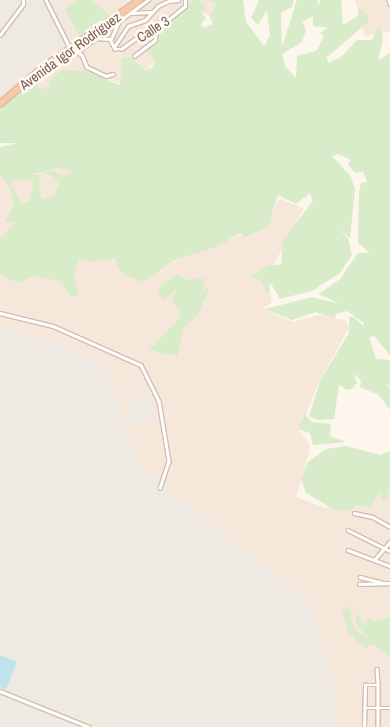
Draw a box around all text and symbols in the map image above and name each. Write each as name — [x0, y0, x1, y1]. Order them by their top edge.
street label: Avenida Igor Rodríguez — [16, 9, 124, 93]
street label: Calle 3 — [133, 12, 173, 46]

